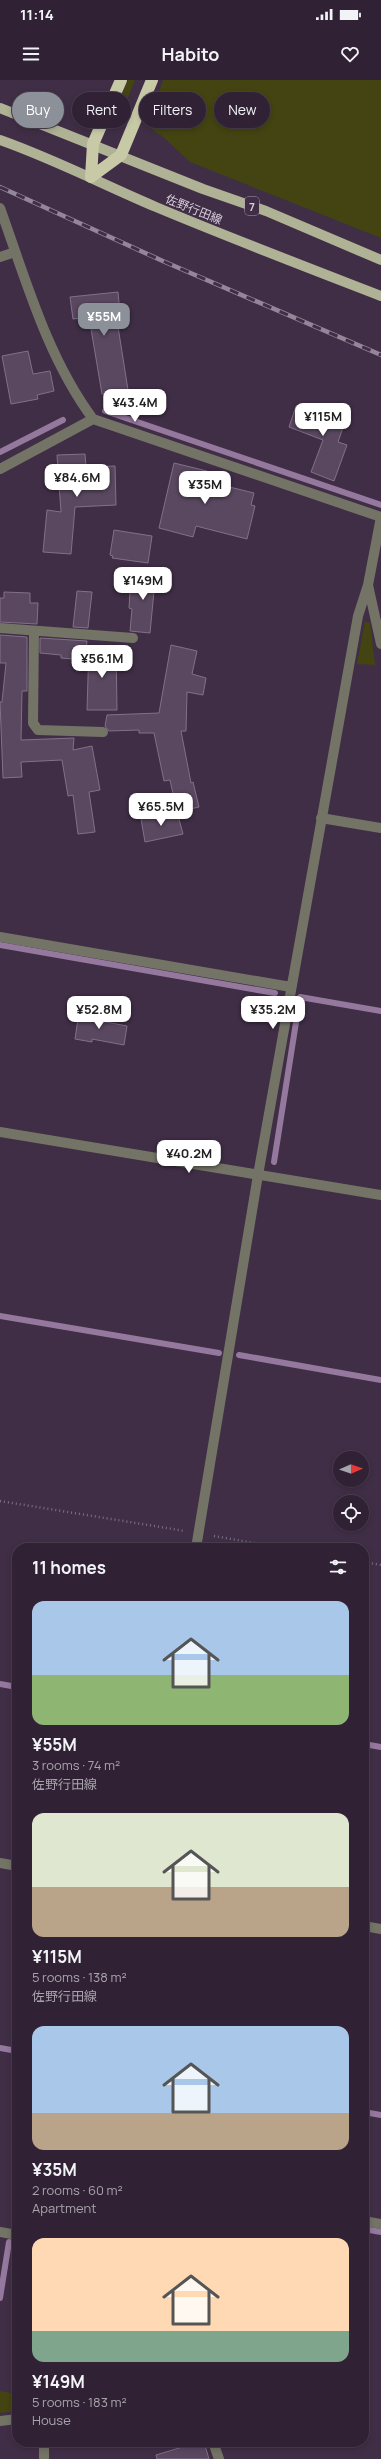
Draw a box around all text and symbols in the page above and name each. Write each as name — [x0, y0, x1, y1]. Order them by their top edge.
text: 11:14 — [20, 4, 54, 25]
text: Habito — [162, 42, 219, 66]
icon: menu — [20, 43, 42, 65]
icon: heart — [339, 43, 361, 65]
chip: Buy — [12, 92, 64, 128]
chip: Rent — [72, 92, 131, 128]
chip: Filters — [139, 92, 206, 128]
chip: New — [214, 92, 270, 128]
street label: 佐野行田線 — [163, 190, 225, 228]
road number: 7 — [245, 197, 259, 215]
pin: ¥55M — [80, 303, 128, 337]
text: ¥55M — [87, 307, 121, 325]
pin: ¥43.4M — [102, 389, 168, 423]
text: ¥43.4M — [112, 393, 158, 411]
pin: ¥115M — [295, 403, 351, 437]
text: ¥115M — [304, 407, 342, 425]
pin: ¥84.6M — [44, 464, 110, 498]
text: ¥84.6M — [54, 468, 100, 486]
pin: ¥35M — [181, 471, 229, 505]
text: ¥35M — [188, 475, 222, 493]
pin: ¥149M — [115, 567, 171, 601]
text: ¥149M — [123, 571, 163, 589]
pin: ¥56.1M — [69, 645, 135, 679]
text: ¥56.1M — [81, 649, 123, 667]
pin: ¥65.5M — [128, 793, 194, 827]
text: ¥65.5M — [138, 797, 184, 815]
pin: ¥52.8M — [66, 996, 132, 1030]
pin: ¥35.2M — [240, 996, 306, 1030]
text: ¥52.8M — [76, 1000, 122, 1018]
text: ¥35.2M — [250, 1000, 296, 1018]
pin: ¥40.2M — [156, 1140, 222, 1174]
text: ¥40.2M — [166, 1144, 212, 1162]
north arrow — [333, 1451, 369, 1487]
map controls — [333, 1451, 369, 1531]
button: locate — [333, 1495, 369, 1531]
text: 11 homes — [32, 1556, 106, 1579]
icon: filters — [327, 1556, 349, 1578]
icon: home — [155, 1627, 227, 1699]
text: ¥55M — [32, 1733, 77, 1756]
text: 3 rooms · 74 m² — [32, 1756, 120, 1774]
text: 佐野行田線 — [32, 1775, 97, 1793]
icon: home — [155, 1839, 227, 1911]
text: ¥115M — [32, 1945, 82, 1968]
text: 5 rooms · 138 m² — [32, 1968, 127, 1986]
text: 佐野行田線 — [32, 1987, 97, 2005]
icon: home — [155, 2052, 227, 2124]
text: ¥35M — [32, 2158, 77, 2181]
text: 2 rooms · 60 m² — [32, 2181, 123, 2199]
text: Apartment — [32, 2199, 96, 2217]
icon: home — [155, 2264, 227, 2336]
text: ¥149M — [32, 2370, 85, 2393]
text: 5 rooms · 183 m² — [32, 2393, 127, 2411]
text: House — [32, 2411, 71, 2429]

